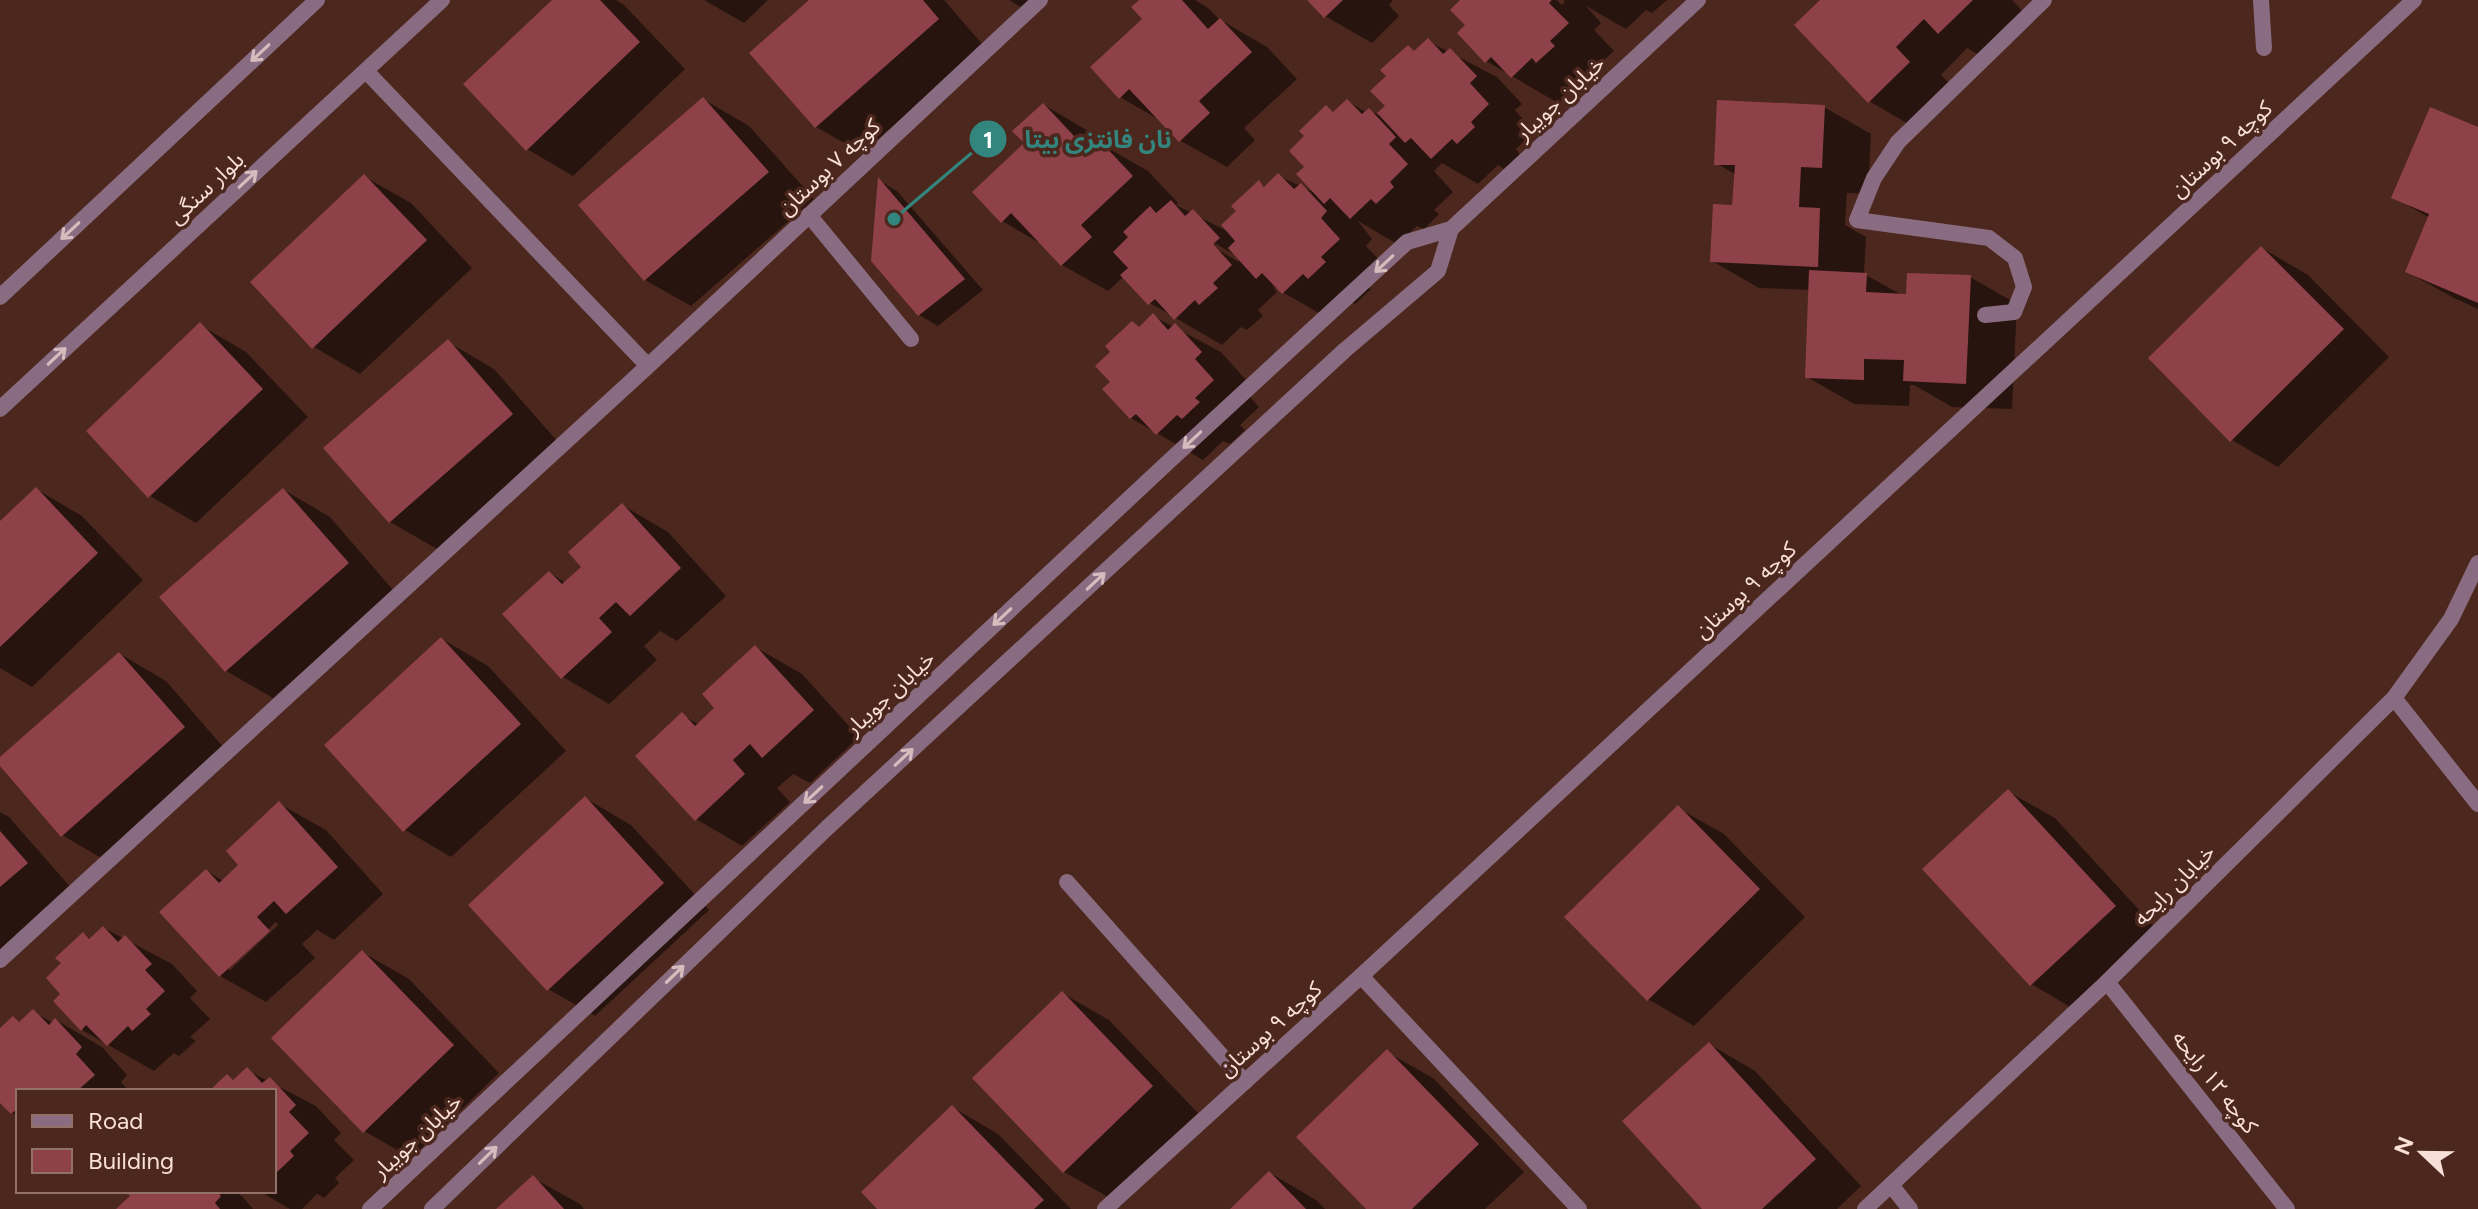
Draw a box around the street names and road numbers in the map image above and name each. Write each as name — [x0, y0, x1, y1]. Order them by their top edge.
street label: خیابان جویبار — [1509, 50, 1610, 147]
street label: کوچه ۹ بوستان — [2164, 94, 2279, 204]
street label: کوچه ۷ بوستان — [772, 112, 887, 222]
street label: بلوار سنگی — [162, 146, 250, 230]
street label: کوچه ۹ بوستان — [1688, 535, 1803, 645]
street label: خیابان جویبار — [839, 645, 940, 742]
street label: خیابان رایحه — [2128, 839, 2220, 931]
street label: کوچه ۹ بوستان — [1213, 975, 1329, 1083]
street label: کوچه ۱۲ رایحه — [2166, 1025, 2264, 1140]
street label: خیابان جویبار — [366, 1088, 467, 1185]

